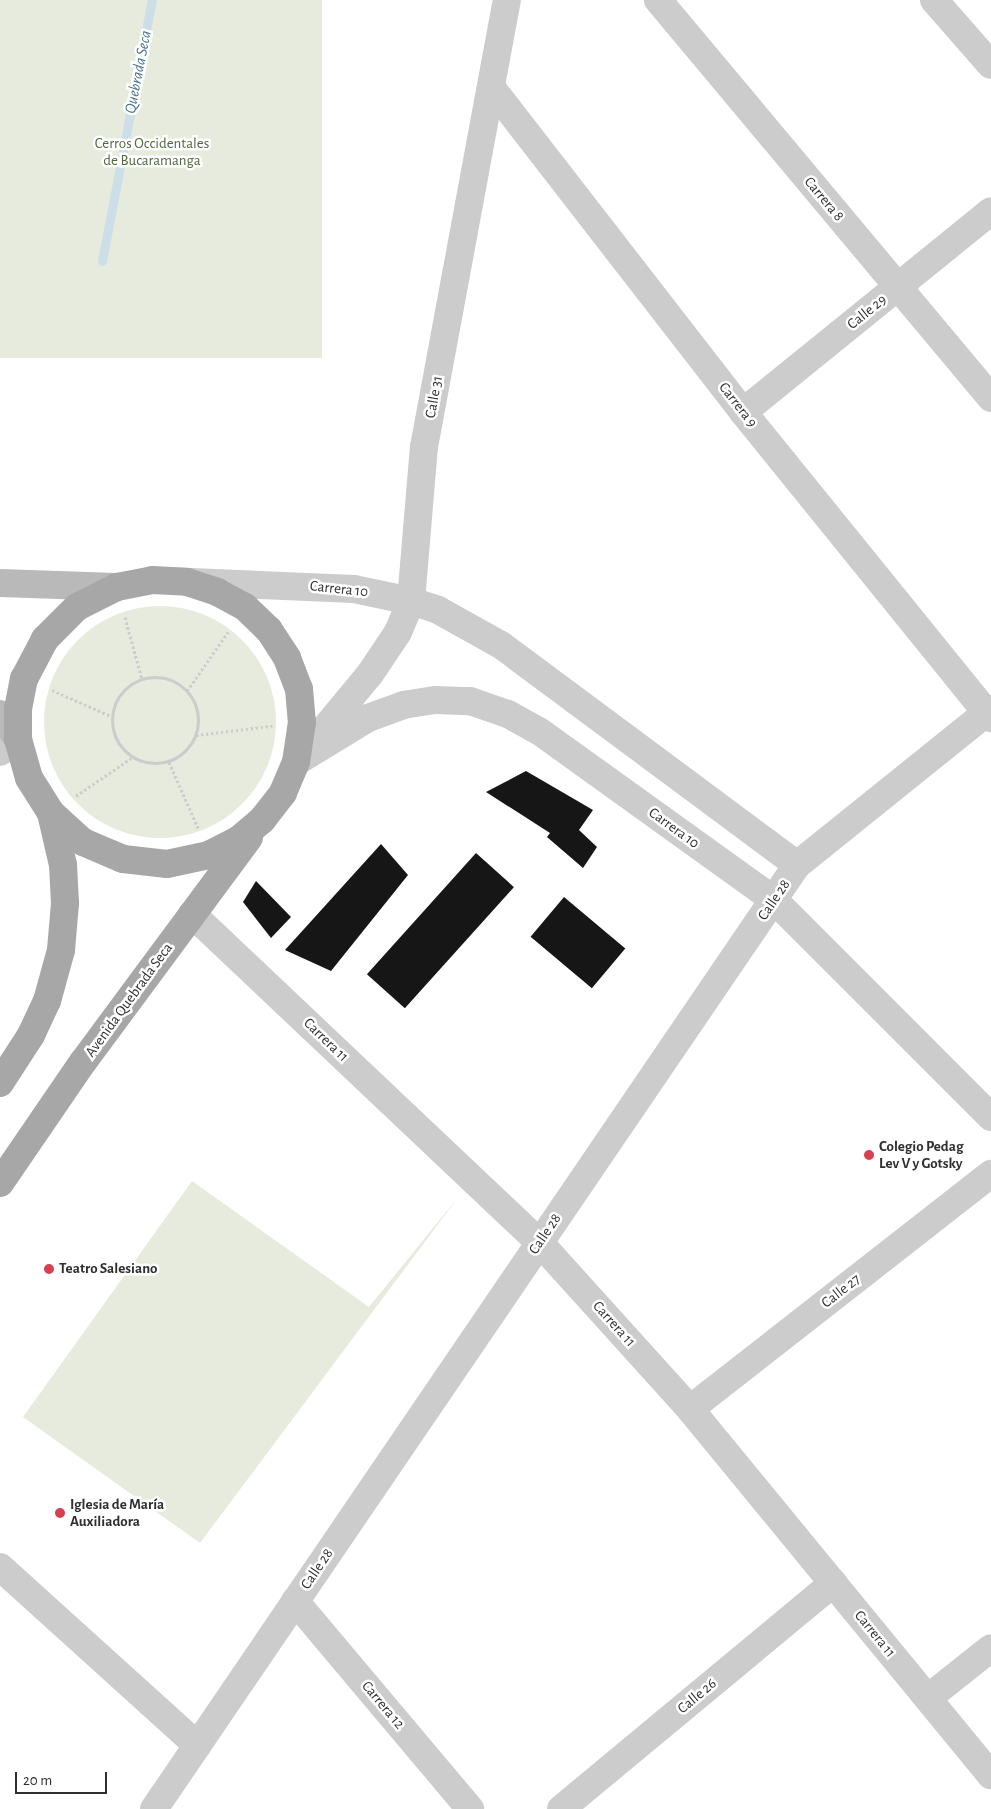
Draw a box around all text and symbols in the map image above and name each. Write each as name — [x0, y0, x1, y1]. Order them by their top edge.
water label: Quebrada Seca — [121, 29, 155, 115]
park label: Cerros Occidentales de Bucaramanga — [95, 134, 209, 169]
street label: Carrera 8 — [800, 173, 848, 225]
street label: Calle 29 — [844, 291, 890, 333]
street label: Calle 31 — [421, 374, 447, 420]
street label: Carrera 9 — [715, 379, 761, 431]
street label: Carrera 10 — [309, 577, 369, 601]
street label: Carrera 10 — [645, 804, 703, 852]
street label: Calle 28 — [754, 876, 794, 924]
street label: Avenida Quebrada Seca — [82, 939, 176, 1061]
street label: Carrera 11 — [300, 1014, 352, 1066]
place label: Colegio Pedag Lev V y Gotsky — [879, 1137, 963, 1172]
marker: Colegio Pedag Lev V y Gotsky — [863, 1149, 875, 1161]
street label: Calle 28 — [525, 1210, 565, 1258]
place label: Teatro Salesiano — [59, 1260, 157, 1278]
marker: Teatro Salesiano — [43, 1263, 55, 1275]
street label: Calle 27 — [818, 1270, 864, 1312]
street label: Carrera 11 — [589, 1297, 639, 1351]
place label: Iglesia de María Auxiliadora — [70, 1495, 164, 1530]
marker: Iglesia de María Auxiliadora — [54, 1507, 66, 1519]
street label: Calle 28 — [297, 1545, 337, 1593]
street label: Carrera 11 — [851, 1607, 899, 1661]
street label: Calle 26 — [674, 1675, 720, 1717]
street label: Carrera 12 — [358, 1677, 408, 1733]
scale bar — [18, 1762, 110, 1794]
text: 20 m — [23, 1773, 52, 1788]

